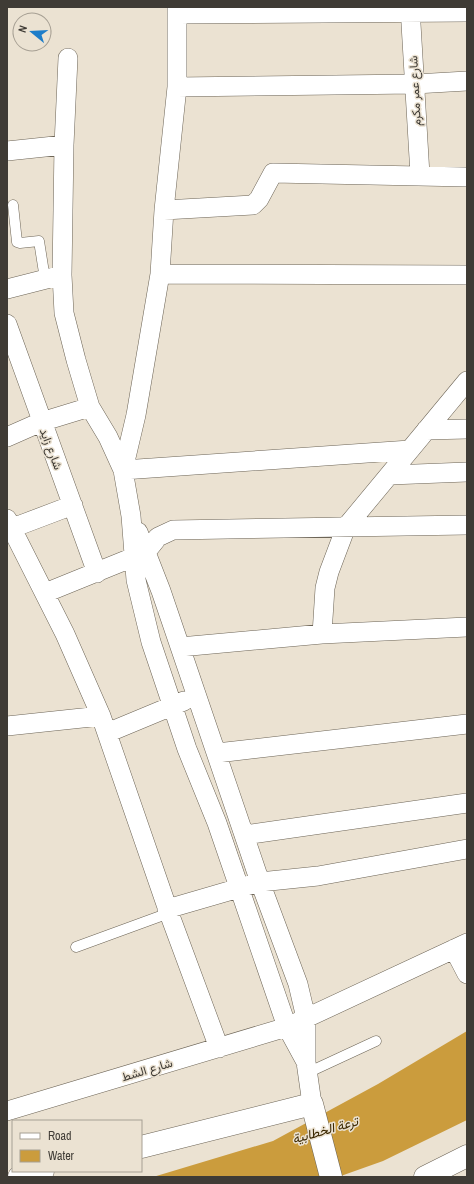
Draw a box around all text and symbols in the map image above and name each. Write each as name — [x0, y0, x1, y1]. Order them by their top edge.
north arrow — [12, 12, 52, 52]
text: N — [15, 24, 30, 34]
street label: شارع عمر مكرم — [405, 55, 426, 127]
street label: شارع زايد — [35, 426, 66, 472]
street label: شارع الشط — [120, 1055, 175, 1086]
water label: ترعة الخطابية — [290, 1112, 362, 1147]
legend — [12, 1120, 142, 1172]
text: Road — [48, 1128, 72, 1144]
text: Water — [48, 1148, 75, 1164]

